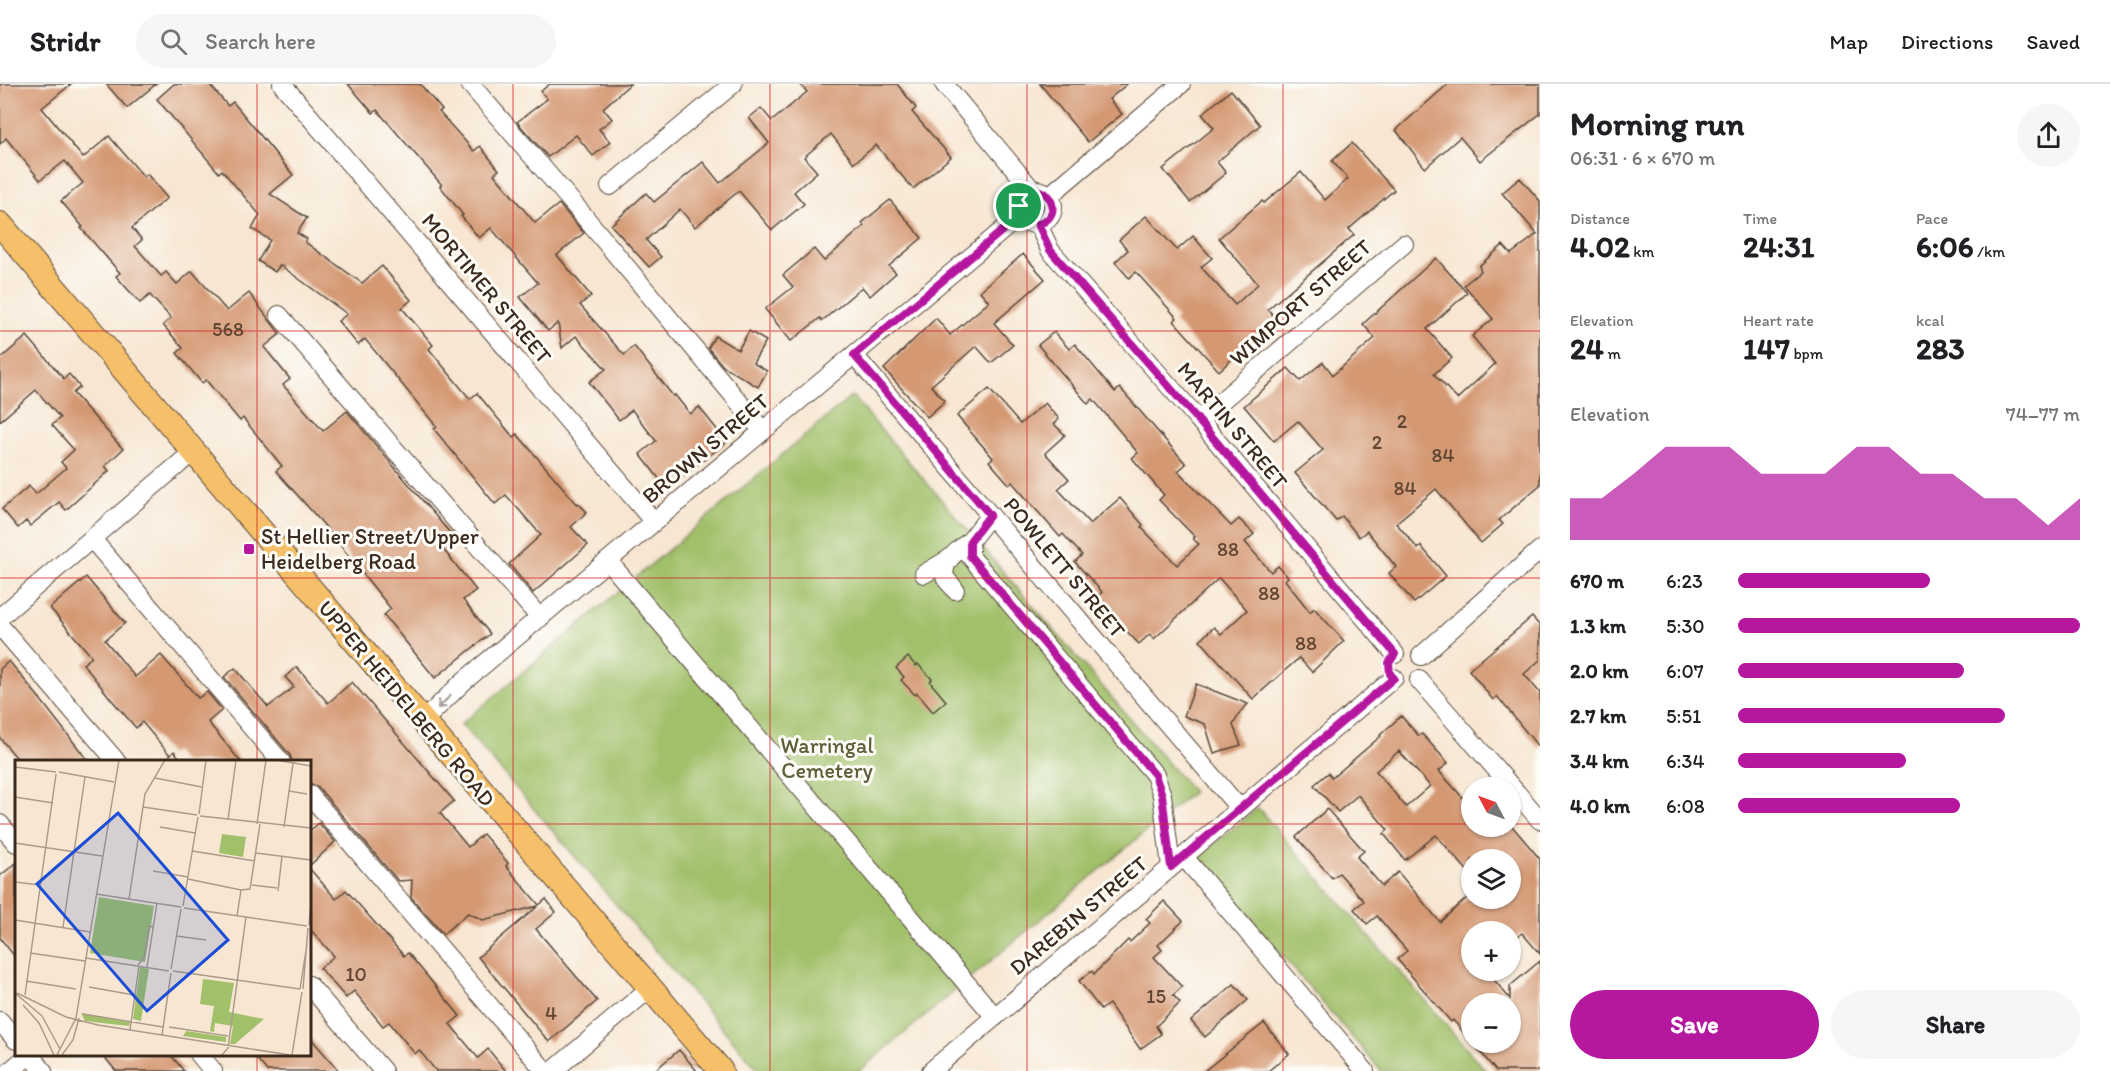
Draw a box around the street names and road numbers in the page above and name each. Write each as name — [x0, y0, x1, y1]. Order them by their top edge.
street label: MORTIMER STREET — [416, 208, 558, 370]
street label: WIMPORT STREET — [1224, 233, 1377, 371]
street label: MARTIN STREET — [1172, 356, 1294, 495]
street label: BROWN STREET — [636, 387, 775, 509]
street label: POWLETT STREET — [998, 491, 1132, 644]
street label: UPPER HEIDELBERG ROAD — [312, 595, 501, 812]
street label: DAREBIN STREET — [1004, 849, 1153, 981]

